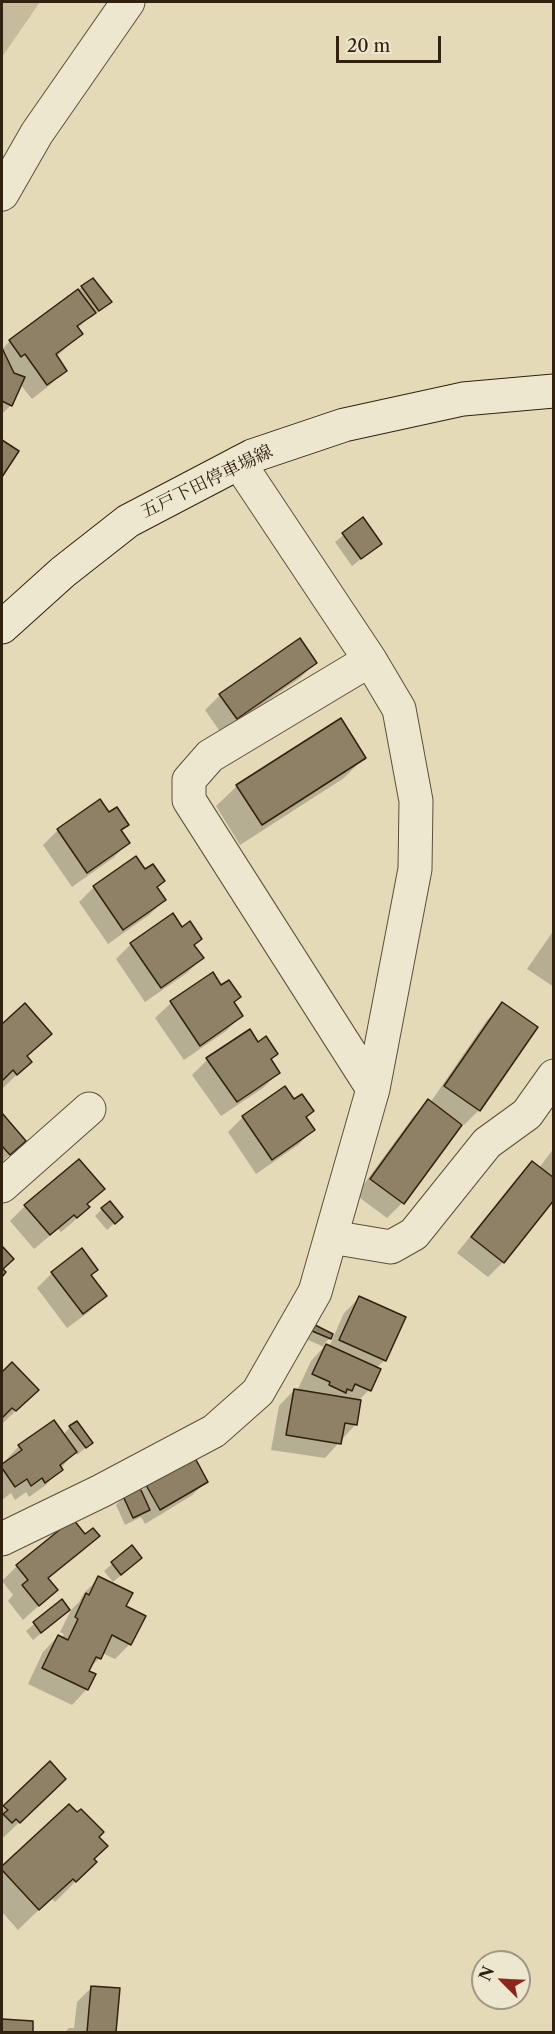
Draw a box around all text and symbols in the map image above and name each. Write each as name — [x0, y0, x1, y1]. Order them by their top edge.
scale bar — [339, 24, 444, 62]
text: 20 m — [347, 35, 390, 57]
street label: 五戸下田停車場線 — [138, 441, 276, 523]
north arrow — [471, 1950, 531, 2010]
text: N — [474, 1963, 498, 1984]

